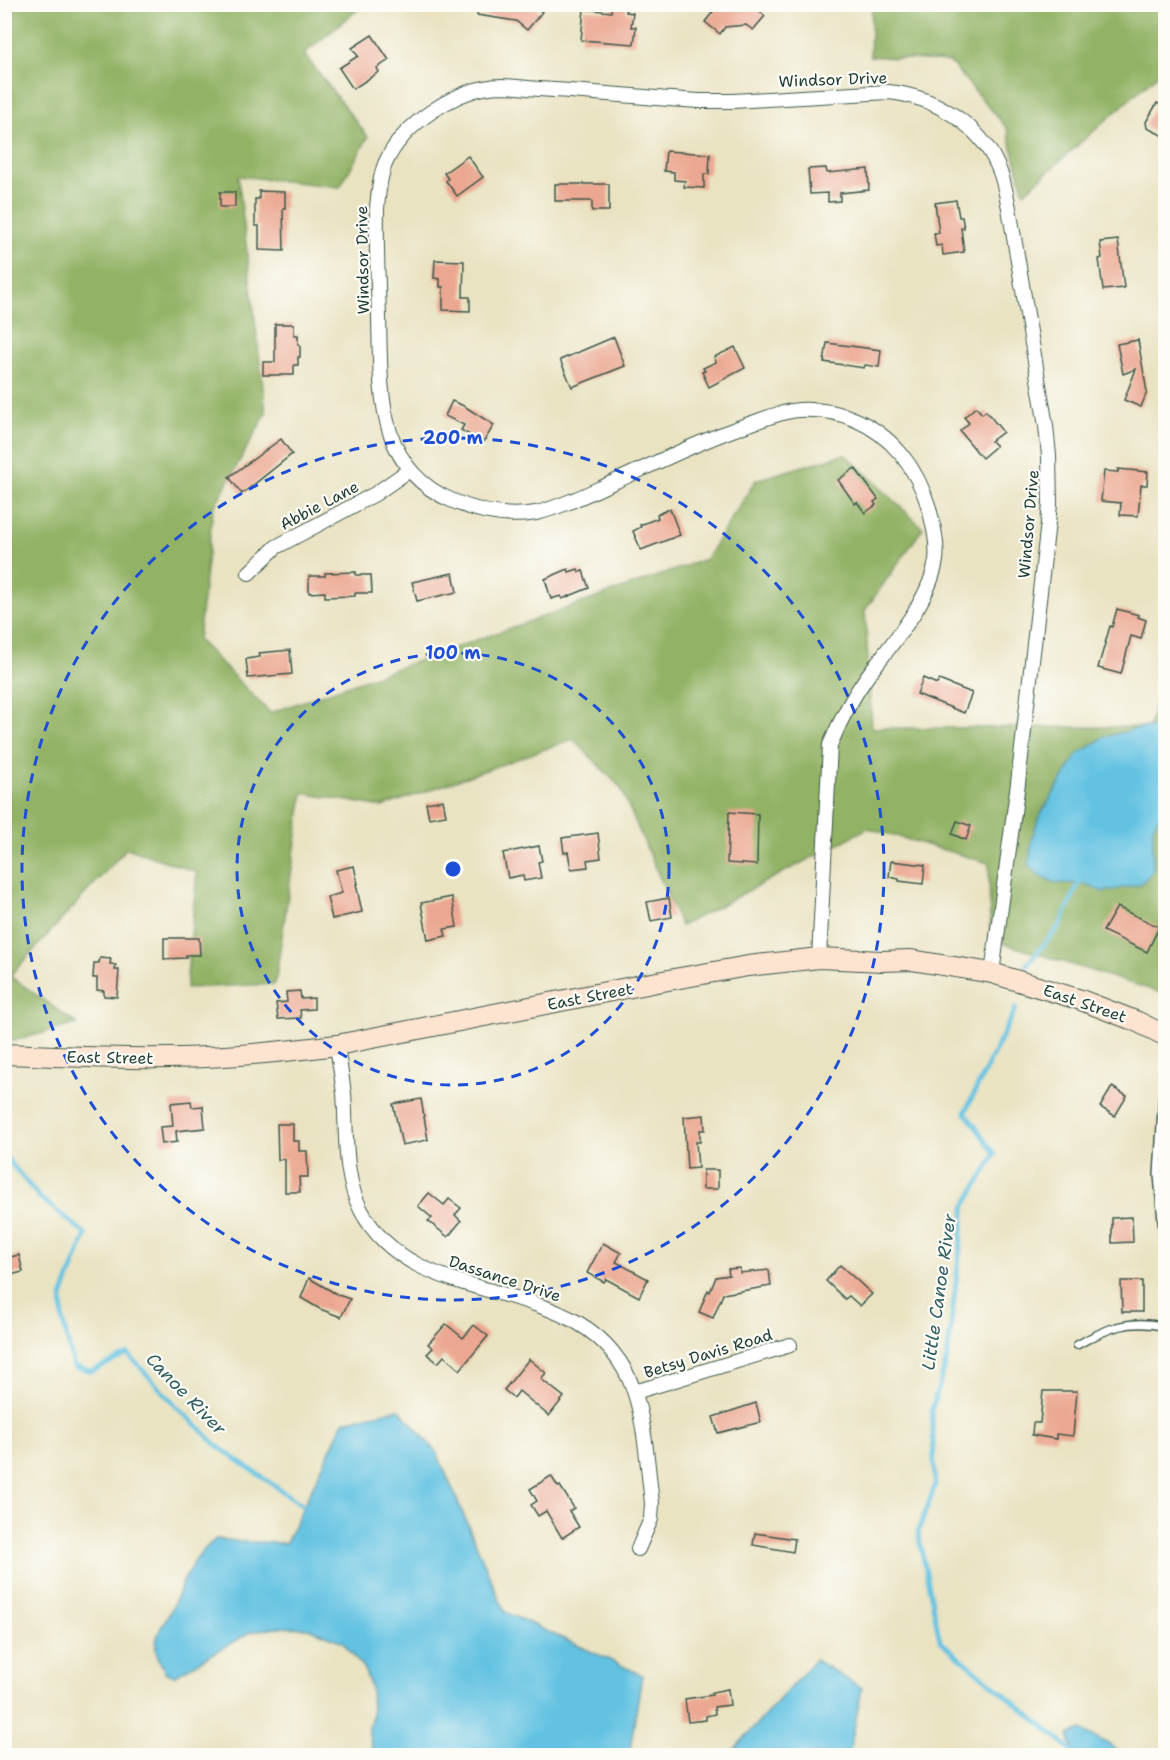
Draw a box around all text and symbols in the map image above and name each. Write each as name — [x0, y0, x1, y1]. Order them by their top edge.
street label: Windsor Drive — [778, 67, 888, 92]
street label: Windsor Drive — [351, 205, 374, 315]
text: 200 m — [423, 426, 484, 450]
street label: Windsor Drive — [1013, 469, 1044, 579]
street label: Abbie Lane — [276, 476, 362, 535]
text: 100 m — [425, 641, 481, 665]
centre of rings — [443, 859, 463, 879]
street label: East Street — [546, 978, 635, 1015]
street label: East Street — [1040, 979, 1129, 1028]
street label: East Street — [66, 1046, 154, 1069]
water label: Little Canoe River — [916, 1212, 962, 1372]
street label: Dassance Drive — [446, 1250, 564, 1306]
street label: Betsy Davis Road — [641, 1324, 775, 1383]
water label: Canoe River — [141, 1348, 232, 1441]

